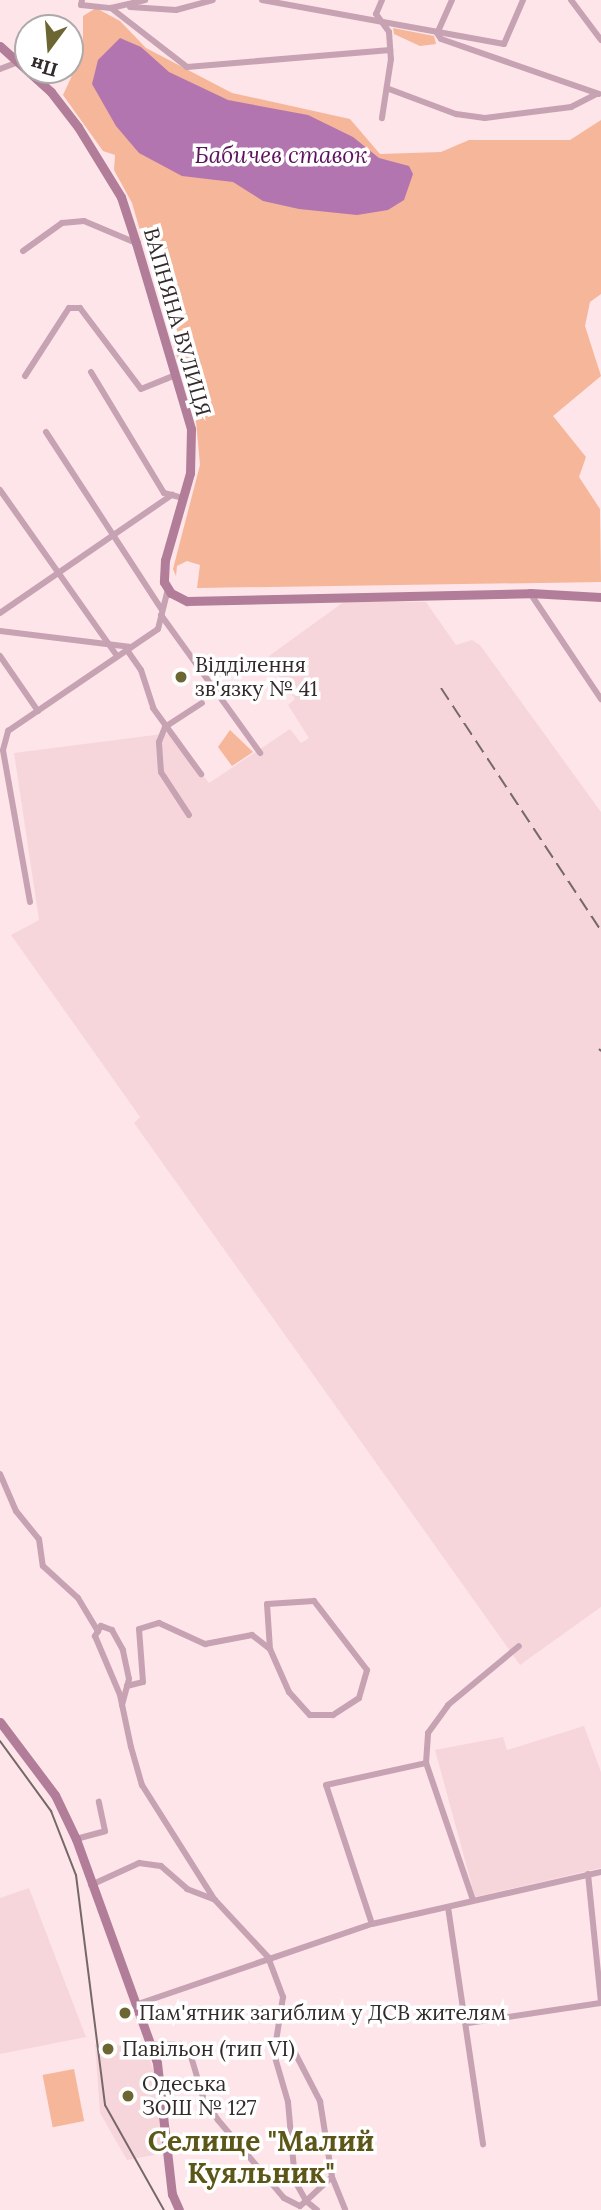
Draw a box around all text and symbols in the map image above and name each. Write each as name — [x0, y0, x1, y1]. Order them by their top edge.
north arrow — [14, 14, 84, 84]
text: Пн — [27, 52, 60, 83]
water label: Бабичев ставок — [194, 141, 368, 169]
street label: ВАПНЯНА ВУЛИЦЯ — [138, 225, 216, 419]
place label: Відділення зв'язку № 41 — [195, 652, 318, 702]
marker: Відділення зв'язку № 41 — [173, 669, 189, 685]
place label: Пам'ятник загиблим у ДСВ жителям — [139, 2000, 506, 2026]
marker: Пам'ятник загиблим у ДСВ жителям — [117, 2005, 133, 2021]
place label: Павільон (тип VI) — [122, 2036, 295, 2062]
marker: Павільон (тип VI) — [100, 2041, 116, 2057]
place label: Одеська ЗОШ № 127 — [142, 2071, 256, 2121]
marker: Одеська ЗОШ № 127 — [120, 2088, 136, 2104]
district label: Селище "Малий Куяльник" — [148, 2124, 374, 2190]

